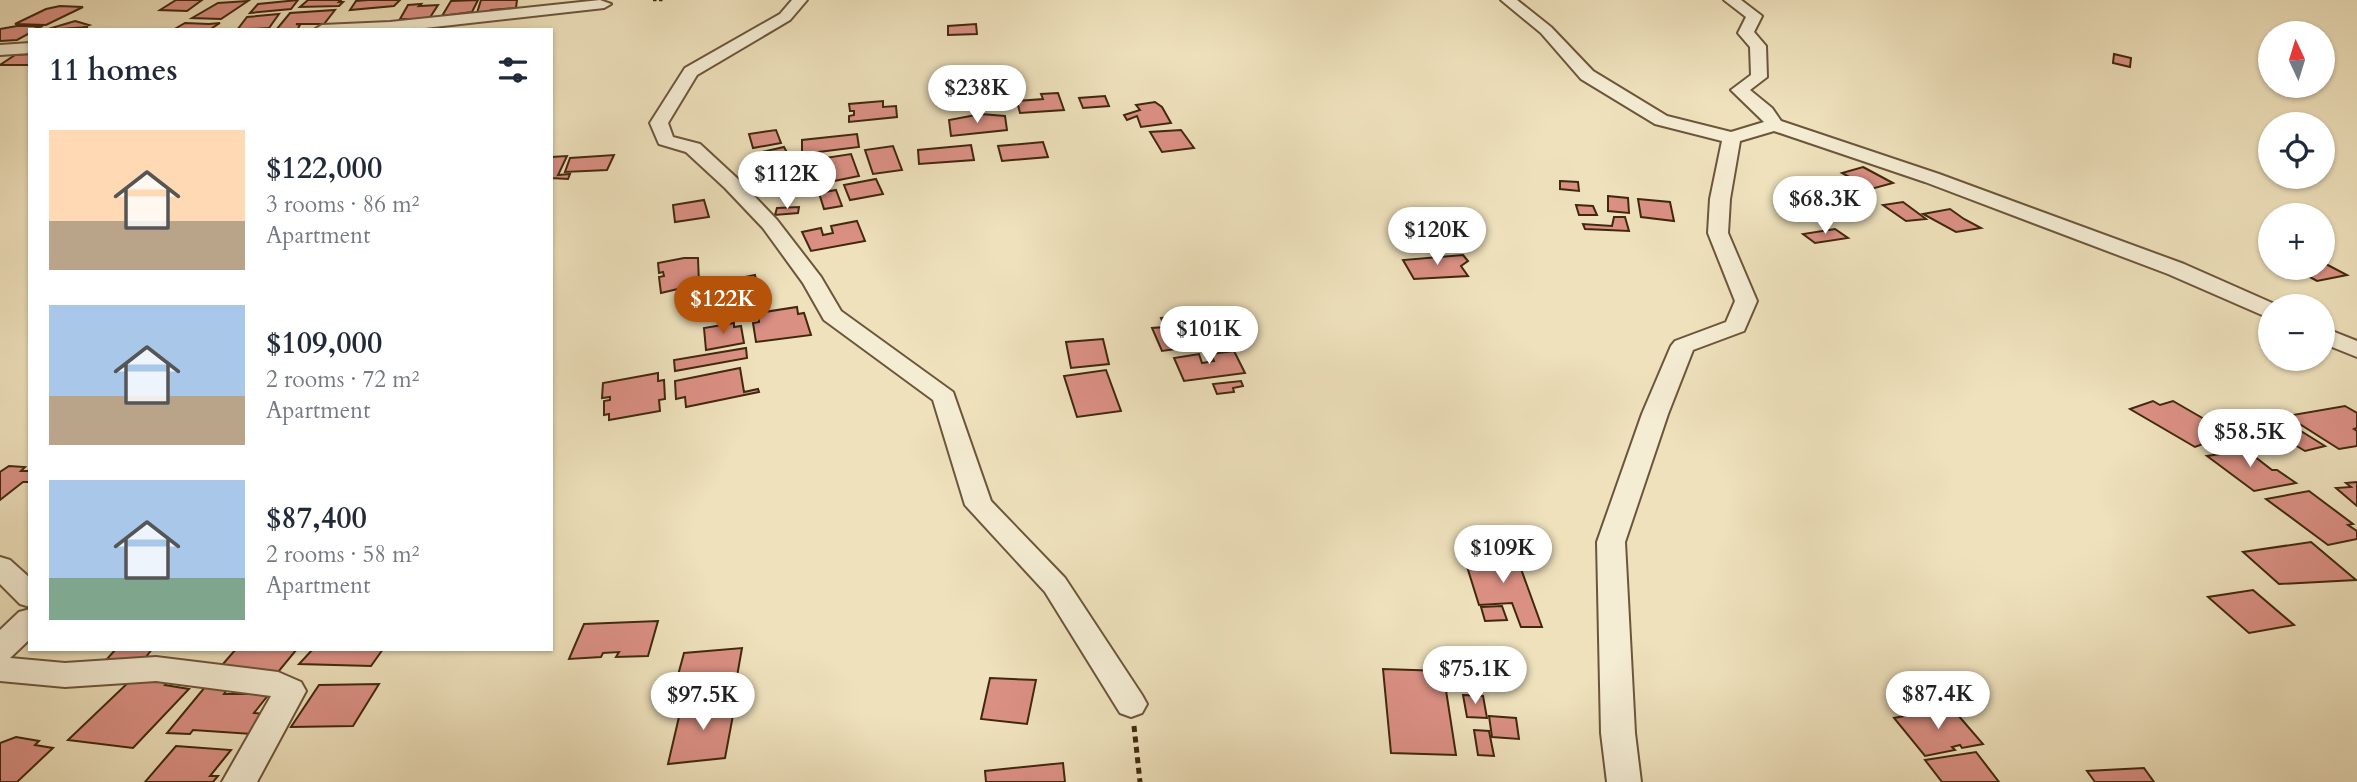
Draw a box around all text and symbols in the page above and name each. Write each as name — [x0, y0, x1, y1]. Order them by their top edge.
north arrow — [2258, 21, 2334, 98]
map controls — [2258, 21, 2335, 371]
text: 11 homes — [49, 50, 178, 91]
icon: filters — [494, 51, 532, 89]
pin: $238K — [928, 66, 1026, 125]
text: $238K — [944, 72, 1010, 103]
button: locate — [2258, 112, 2335, 189]
text: $122,000 — [266, 148, 382, 189]
pin: $112K — [738, 152, 836, 211]
icon: home — [105, 158, 189, 242]
text: $112K — [754, 158, 820, 189]
pin: $68.3K — [1768, 176, 1882, 236]
text: $68.3K — [1789, 183, 1861, 214]
text: 3 rooms · 86 m² — [266, 189, 419, 220]
button: + — [2258, 203, 2335, 280]
pin: $120K — [1388, 208, 1486, 267]
text: $120K — [1404, 214, 1470, 245]
text: Apartment — [266, 220, 370, 251]
pin: $122K — [674, 276, 772, 336]
text: $122K — [690, 283, 756, 314]
button: − — [2258, 294, 2335, 371]
pin: $101K — [1160, 306, 1258, 366]
text: $101K — [1176, 313, 1242, 344]
text: $109,000 — [266, 323, 382, 364]
icon: home — [105, 333, 189, 417]
text: 2 rooms · 72 m² — [266, 364, 419, 395]
text: Apartment — [266, 395, 370, 426]
pin: $58.5K — [2193, 410, 2307, 469]
text: $58.5K — [2214, 416, 2286, 447]
text: $87,400 — [266, 498, 367, 539]
icon: home — [105, 508, 189, 592]
pin: $109K — [1454, 526, 1552, 585]
text: $109K — [1470, 532, 1536, 563]
text: 2 rooms · 58 m² — [266, 539, 419, 570]
text: Apartment — [266, 570, 370, 601]
pin: $75.1K — [1418, 646, 1532, 706]
text: $75.1K — [1439, 653, 1511, 684]
pin: $97.5K — [646, 672, 760, 732]
pin: $87.4K — [1881, 672, 1995, 731]
text: $87.4K — [1902, 678, 1974, 709]
text: $97.5K — [667, 679, 739, 710]

